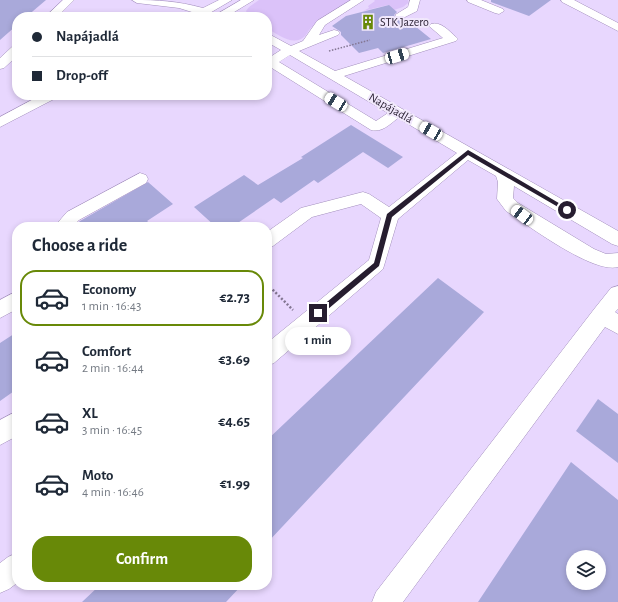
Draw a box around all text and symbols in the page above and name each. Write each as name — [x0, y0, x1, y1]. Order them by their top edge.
building icon: STK Jazero — [359, 13, 377, 31]
place label: STK Jazero — [380, 16, 429, 28]
text: Napájadlá — [56, 29, 119, 44]
car — [384, 47, 410, 65]
text: Drop-off — [56, 68, 108, 83]
car — [323, 91, 349, 113]
street label: Napájadlá — [366, 91, 415, 126]
car — [418, 120, 444, 142]
route start — [558, 201, 576, 219]
car — [509, 203, 535, 227]
text: Choose a ride — [32, 237, 127, 255]
icon: car — [34, 280, 70, 316]
text: Economy — [82, 282, 136, 297]
text: €2.73 — [220, 290, 250, 305]
text: 1 min · 16:43 — [82, 300, 141, 313]
route end — [309, 304, 327, 322]
callout: 1 min — [285, 327, 351, 355]
text: 1 min — [304, 334, 332, 347]
icon: car — [34, 342, 70, 378]
text: Comfort — [82, 344, 131, 359]
text: €3.69 — [219, 352, 250, 367]
text: 2 min · 16:44 — [82, 362, 144, 375]
icon: car — [34, 404, 70, 440]
text: XL — [82, 406, 98, 421]
text: €4.65 — [218, 414, 250, 429]
text: 3 min · 16:45 — [82, 424, 142, 437]
icon: car — [34, 466, 70, 502]
text: Moto — [82, 468, 114, 483]
text: €1.99 — [220, 476, 250, 491]
text: 4 min · 16:46 — [82, 486, 144, 499]
button: Confirm — [32, 536, 252, 582]
map controls — [566, 550, 606, 590]
button: layers — [566, 550, 606, 590]

